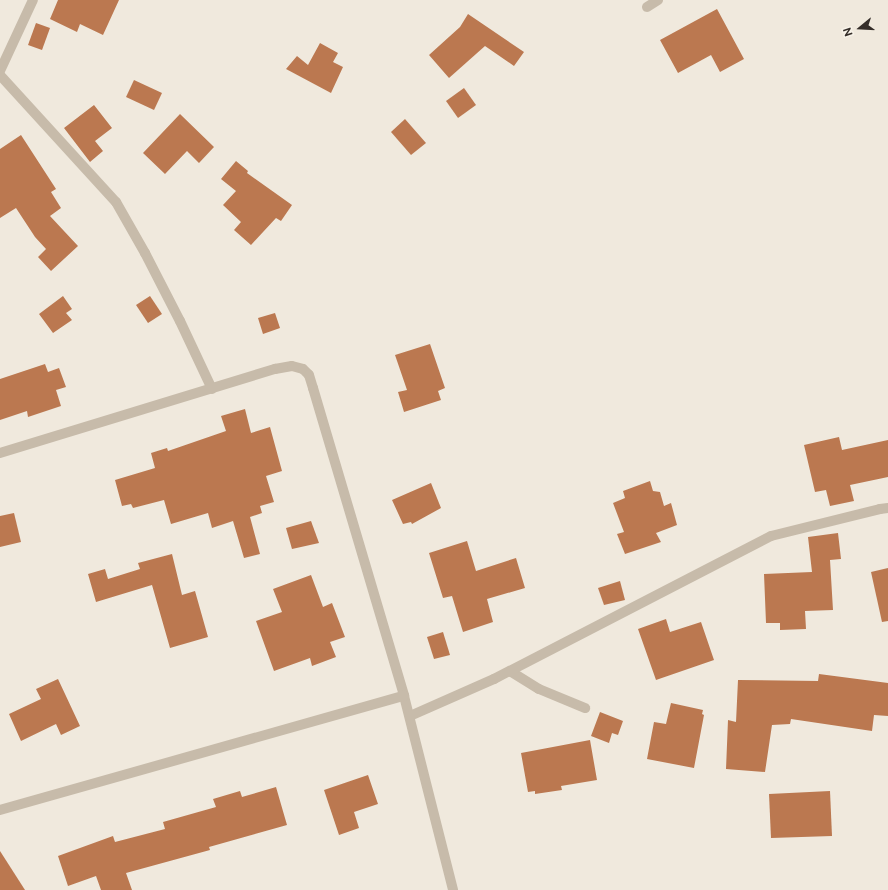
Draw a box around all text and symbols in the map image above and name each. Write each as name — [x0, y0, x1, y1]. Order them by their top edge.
north arrow — [840, 8, 880, 48]
text: N — [841, 26, 856, 38]

